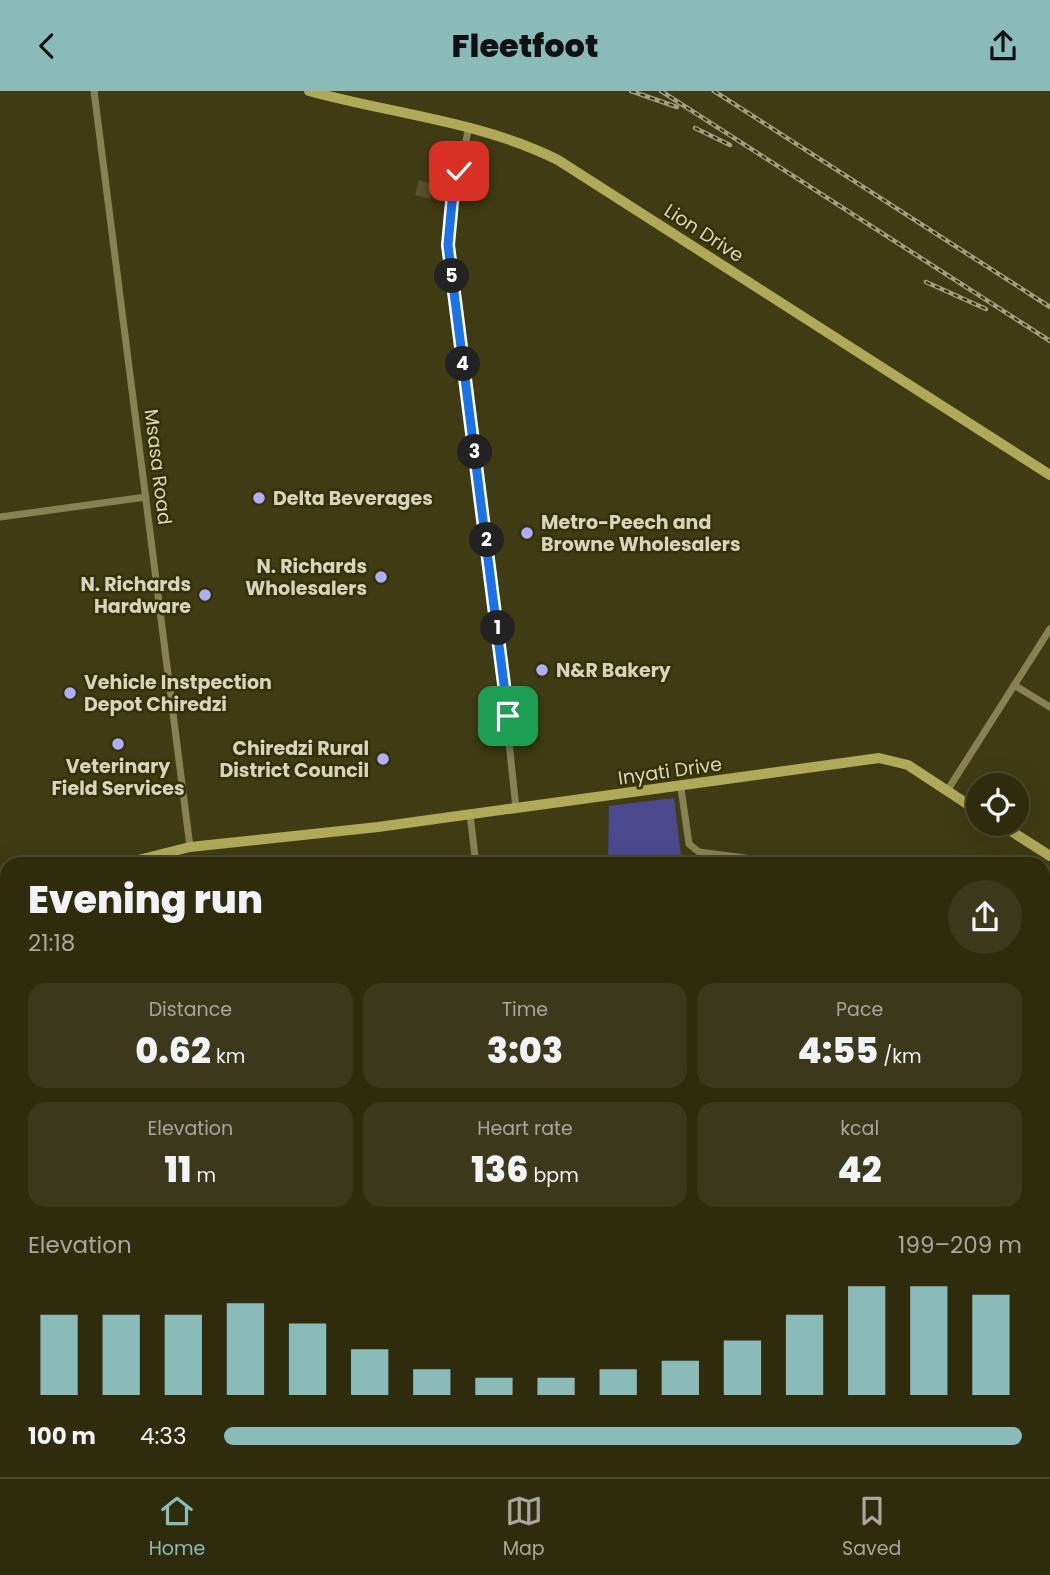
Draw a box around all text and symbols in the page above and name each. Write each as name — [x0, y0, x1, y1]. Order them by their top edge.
text: Fleetfoot — [452, 23, 598, 68]
icon: back — [28, 27, 66, 65]
icon: share — [984, 27, 1022, 65]
pin — [429, 141, 489, 201]
icon: check — [440, 152, 478, 190]
street label: Lion Drive — [659, 197, 749, 269]
pin: 5 — [434, 259, 470, 293]
text: 5 — [445, 262, 458, 289]
pin: 4 — [446, 347, 480, 381]
text: 4 — [456, 350, 469, 377]
street label: Msasa Road — [138, 408, 178, 526]
pin: 3 — [458, 435, 492, 469]
text: 3 — [469, 438, 480, 465]
place label: Delta Beverages — [273, 485, 433, 512]
marker: Delta Beverages — [251, 490, 267, 506]
place label: Metro-Peech and Browne Wholesalers — [541, 509, 741, 558]
pin: 2 — [470, 523, 504, 557]
marker: Metro-Peech and Browne Wholesalers — [519, 525, 535, 541]
text: 2 — [481, 526, 492, 553]
place label: N. Richards Wholesalers — [245, 553, 367, 602]
marker: N. Richards Wholesalers — [373, 569, 389, 585]
place label: N. Richards Hardware — [80, 571, 191, 620]
marker: N. Richards Hardware — [197, 587, 213, 603]
pin: 1 — [480, 611, 516, 645]
text: 1 — [494, 614, 501, 641]
place label: N&R Bakery — [556, 657, 672, 684]
marker: N&R Bakery — [534, 662, 550, 678]
place label: Vehicle Instpection Depot Chiredzi — [84, 669, 272, 718]
marker: Vehicle Instpection Depot Chiredzi — [62, 685, 78, 701]
pin — [478, 686, 538, 746]
icon: arrive — [489, 697, 527, 735]
place label: Chiredzi Rural District Council — [219, 735, 369, 784]
marker: Veterinary Field Services — [110, 736, 126, 752]
street label: Inyati Drive — [616, 750, 724, 792]
marker: Chiredzi Rural District Council — [375, 751, 391, 767]
place label: Veterinary Field Services — [51, 753, 185, 802]
map controls — [966, 773, 1029, 836]
button: locate — [966, 773, 1029, 836]
text: Evening run — [28, 873, 263, 926]
button: share — [948, 880, 1022, 954]
text: 21:18 — [28, 927, 75, 959]
text: Distance — [149, 996, 232, 1023]
text: Time — [502, 996, 548, 1023]
text: Pace — [836, 996, 883, 1023]
text: 0.62 — [135, 1026, 211, 1075]
text: 3:03 — [487, 1026, 563, 1075]
text: 4:55 — [798, 1026, 878, 1075]
text: km — [211, 1043, 245, 1070]
text: /km — [878, 1043, 922, 1070]
text: Elevation — [148, 1115, 233, 1142]
text: Heart rate — [477, 1115, 573, 1142]
text: kcal — [840, 1115, 879, 1142]
text: 11 — [164, 1145, 192, 1194]
text: 136 — [471, 1145, 528, 1194]
text: 42 — [838, 1145, 882, 1194]
text: m — [192, 1162, 216, 1189]
text: bpm — [528, 1162, 579, 1189]
text: Elevation — [28, 1229, 132, 1261]
text: 199–209 m — [898, 1229, 1022, 1261]
text: 100 m — [28, 1420, 96, 1452]
text: 4:33 — [140, 1420, 186, 1452]
tab: Home — [149, 1492, 205, 1563]
tab: Map — [503, 1492, 545, 1563]
tab: Saved — [842, 1492, 901, 1563]

